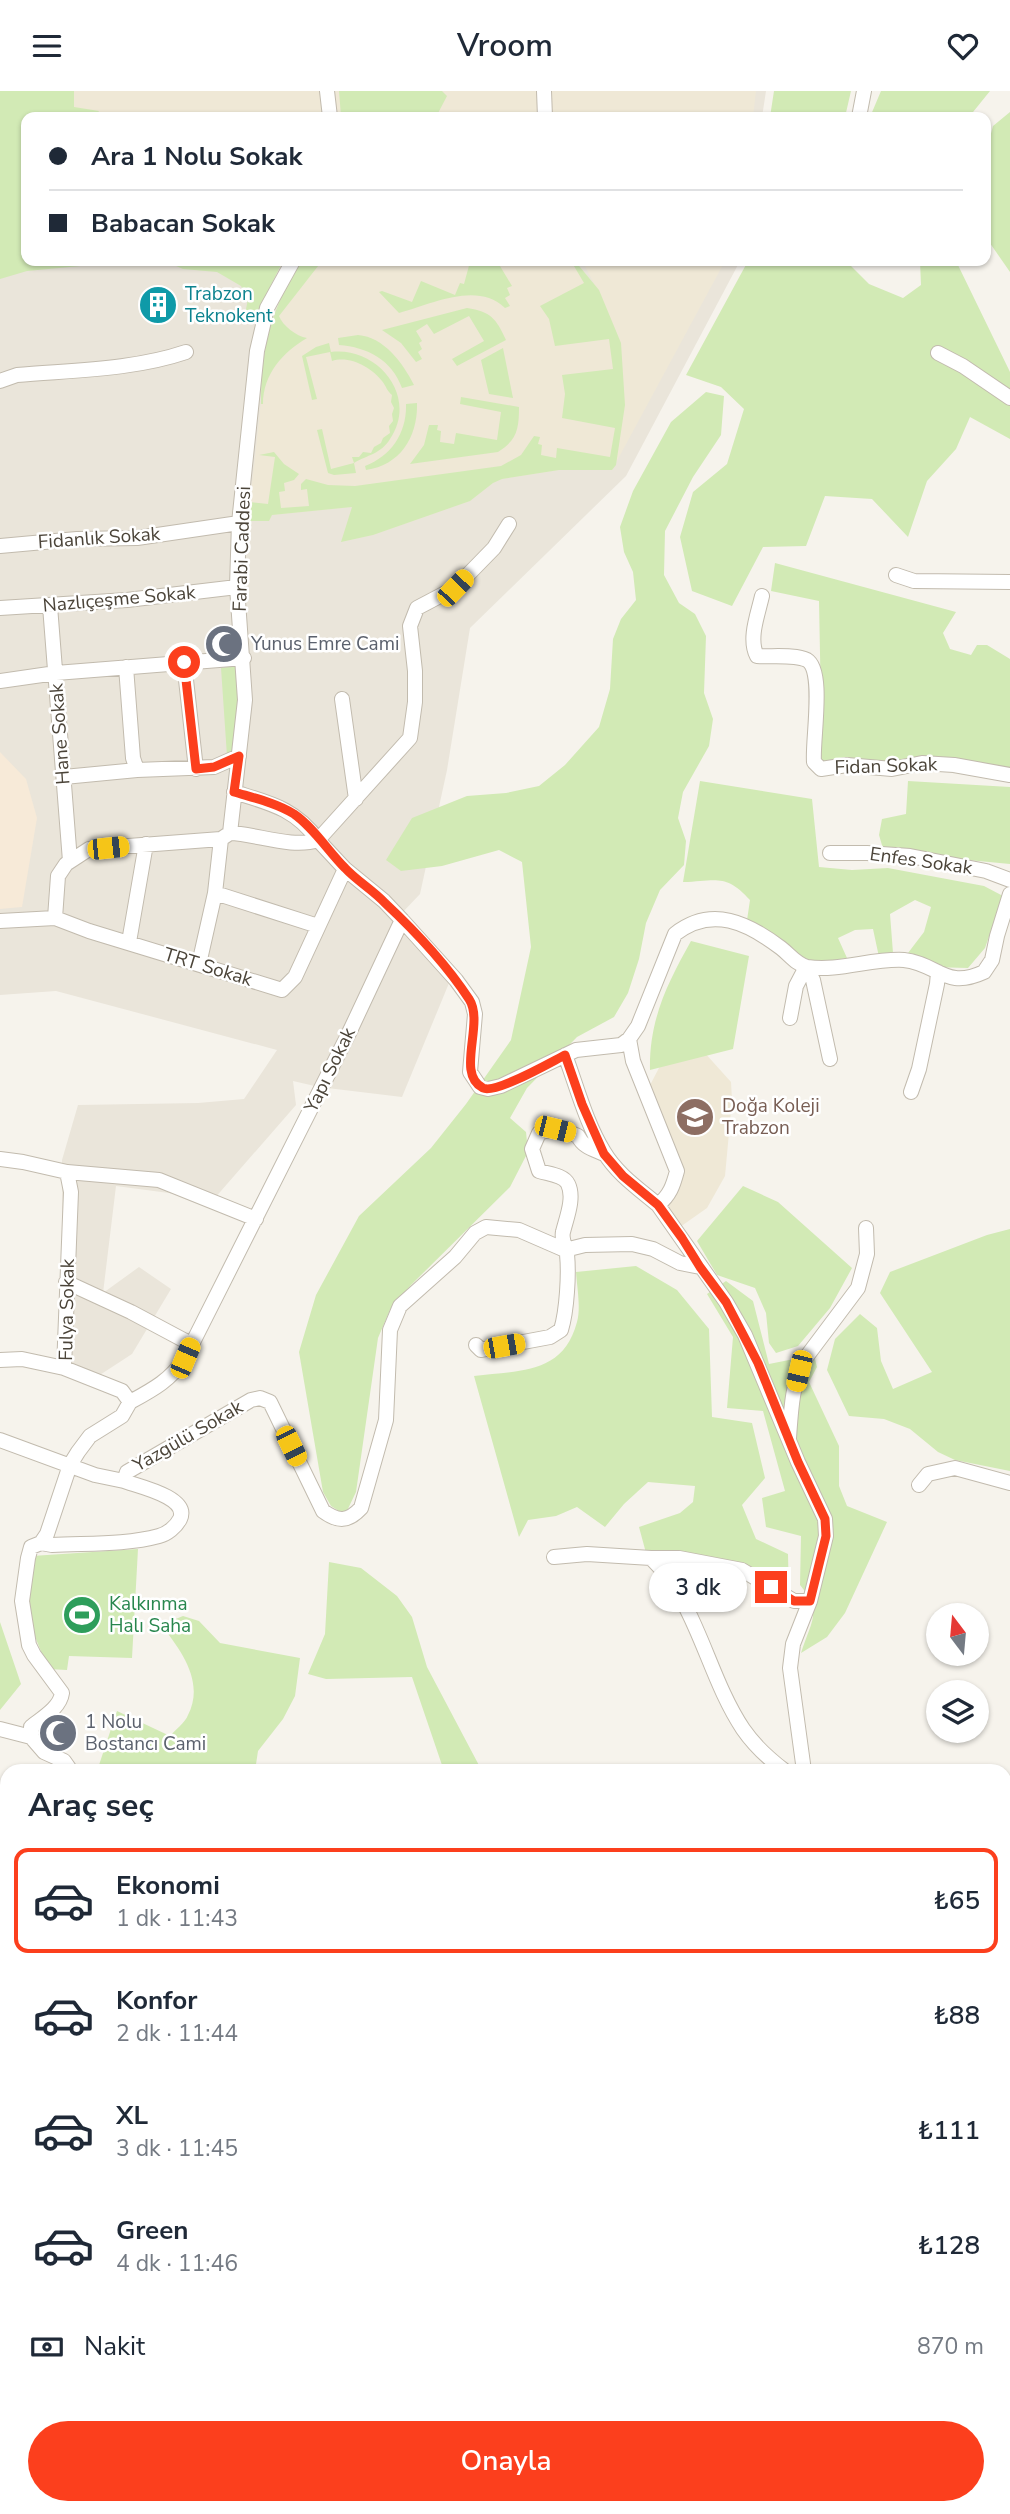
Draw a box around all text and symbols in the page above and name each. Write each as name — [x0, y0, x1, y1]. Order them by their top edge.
text: Vroom — [457, 24, 553, 67]
icon: menu — [28, 27, 66, 65]
icon: heart — [944, 27, 982, 65]
text: Ara 1 Nolu Sokak — [91, 139, 302, 174]
text: Babacan Sokak — [91, 206, 275, 241]
place label: Trabzon Teknokent — [185, 281, 273, 329]
building icon: Trabzon Teknokent — [137, 284, 179, 326]
street label: Farabi Caddesi — [227, 486, 257, 612]
street label: Fidanlık Sokak — [37, 521, 161, 555]
car — [433, 566, 478, 610]
street label: Nazlıçeşme Sokak — [42, 579, 197, 619]
mosque icon: Yunus Emre Cami — [203, 623, 245, 665]
place label: Yunus Emre Cami — [250, 631, 399, 657]
route start — [168, 646, 200, 678]
street label: Hane Sokak — [43, 682, 77, 786]
street label: Fidan Sokak — [834, 751, 938, 781]
car — [87, 835, 130, 861]
street label: Enfes Sokak — [868, 841, 974, 881]
street label: TRT Sokak — [161, 941, 256, 993]
street label: Yapı Sokak — [298, 1023, 362, 1118]
place label: Doğa Koleji Trabzon — [722, 1093, 820, 1141]
school or university icon: Doğa Koleji Trabzon — [674, 1096, 716, 1138]
car — [533, 1114, 578, 1144]
street label: Fulya Sokak — [53, 1258, 81, 1361]
car — [482, 1332, 527, 1360]
car — [168, 1335, 203, 1381]
car — [785, 1348, 814, 1394]
street label: Yazgülü Sokak — [127, 1394, 248, 1478]
car — [273, 1423, 310, 1469]
callout: 3 dk — [648, 1563, 746, 1611]
route end — [755, 1571, 787, 1603]
text: 3 dk — [675, 1572, 721, 1603]
place label: Kalkınma Halı Saha — [109, 1591, 191, 1639]
sports icon: Kalkınma Halı Saha — [61, 1594, 103, 1636]
north arrow — [926, 1603, 989, 1666]
map controls — [926, 1603, 989, 1743]
button: layers — [926, 1680, 989, 1743]
place label: 1 Nolu Bostancı Cami — [85, 1709, 206, 1757]
mosque icon: 1 Nolu Bostancı Cami — [37, 1712, 79, 1754]
text: Araç seç — [28, 1784, 154, 1827]
text: Ekonomi — [116, 1868, 220, 1903]
icon: car — [32, 1869, 95, 1932]
text: ₺65 — [933, 1883, 980, 1918]
text: 1 dk · 11:43 — [116, 1903, 238, 1934]
text: Konfor — [116, 1983, 197, 2018]
icon: car — [32, 1984, 95, 2047]
text: ₺88 — [933, 1998, 980, 2033]
text: 2 dk · 11:44 — [116, 2018, 238, 2049]
text: XL — [116, 2098, 148, 2133]
icon: car — [32, 2099, 95, 2162]
text: ₺111 — [918, 2113, 980, 2148]
text: 3 dk · 11:45 — [116, 2133, 238, 2164]
text: Green — [116, 2213, 189, 2248]
icon: car — [32, 2214, 95, 2277]
text: ₺128 — [918, 2228, 980, 2263]
text: 4 dk · 11:46 — [116, 2248, 238, 2279]
icon: cash — [28, 2328, 66, 2366]
text: Nakit — [84, 2329, 145, 2364]
text: 870 m — [917, 2331, 984, 2362]
button: Onayla — [28, 2421, 984, 2501]

